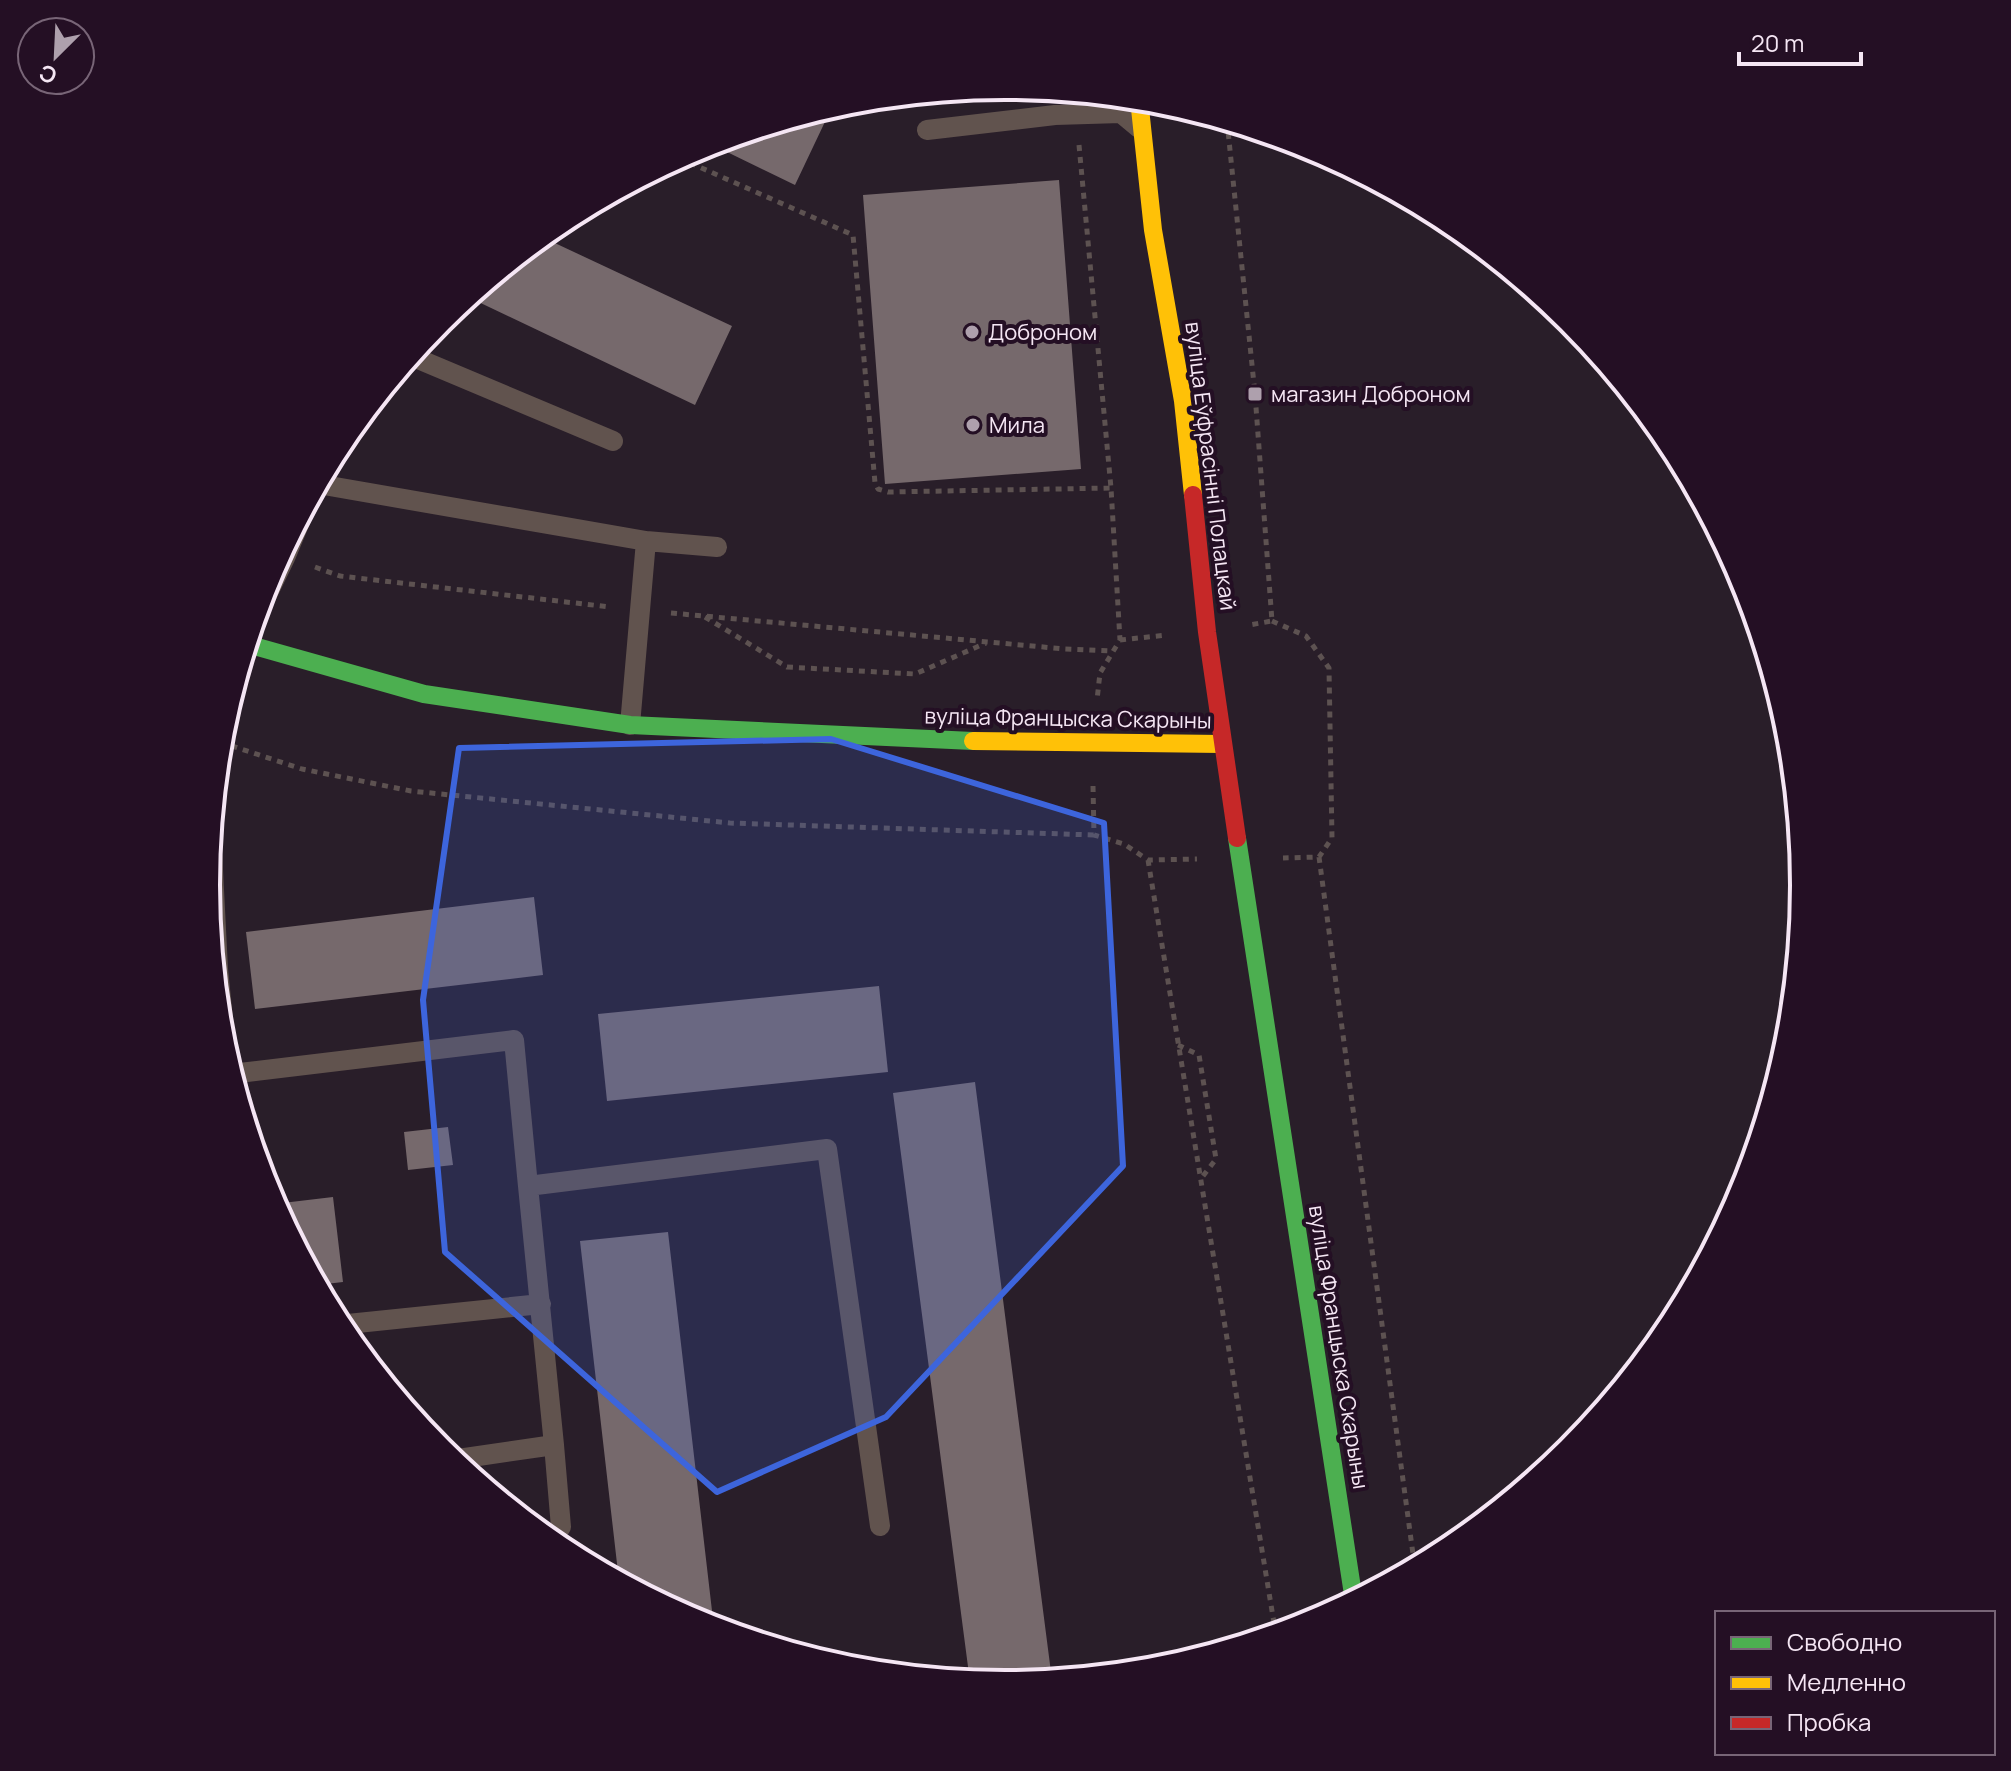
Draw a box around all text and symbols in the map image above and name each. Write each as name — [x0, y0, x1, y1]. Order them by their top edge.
north arrow — [16, 16, 96, 96]
scale bar — [1739, 16, 1861, 66]
text: 20 m — [1751, 26, 1804, 59]
text: С — [34, 57, 61, 91]
place label: Доброном — [988, 317, 1097, 347]
street label: вуліца Еўфрасінні Полацкай — [1178, 320, 1244, 612]
marker: Доброном — [963, 323, 981, 341]
place label: магазин Доброном — [1271, 379, 1471, 409]
marker: магазин Доброном — [1246, 385, 1264, 403]
place label: Мила — [989, 410, 1045, 440]
marker: Мила — [964, 416, 982, 434]
street label: вуліца Францыска Скарыны — [924, 700, 1212, 736]
street label: вуліца Францыска Скарыны — [1302, 1203, 1376, 1491]
legend — [1715, 1611, 1995, 1755]
text: Свободно — [1787, 1625, 1902, 1658]
text: Медленно — [1787, 1665, 1906, 1698]
text: Пробка — [1787, 1705, 1871, 1738]

